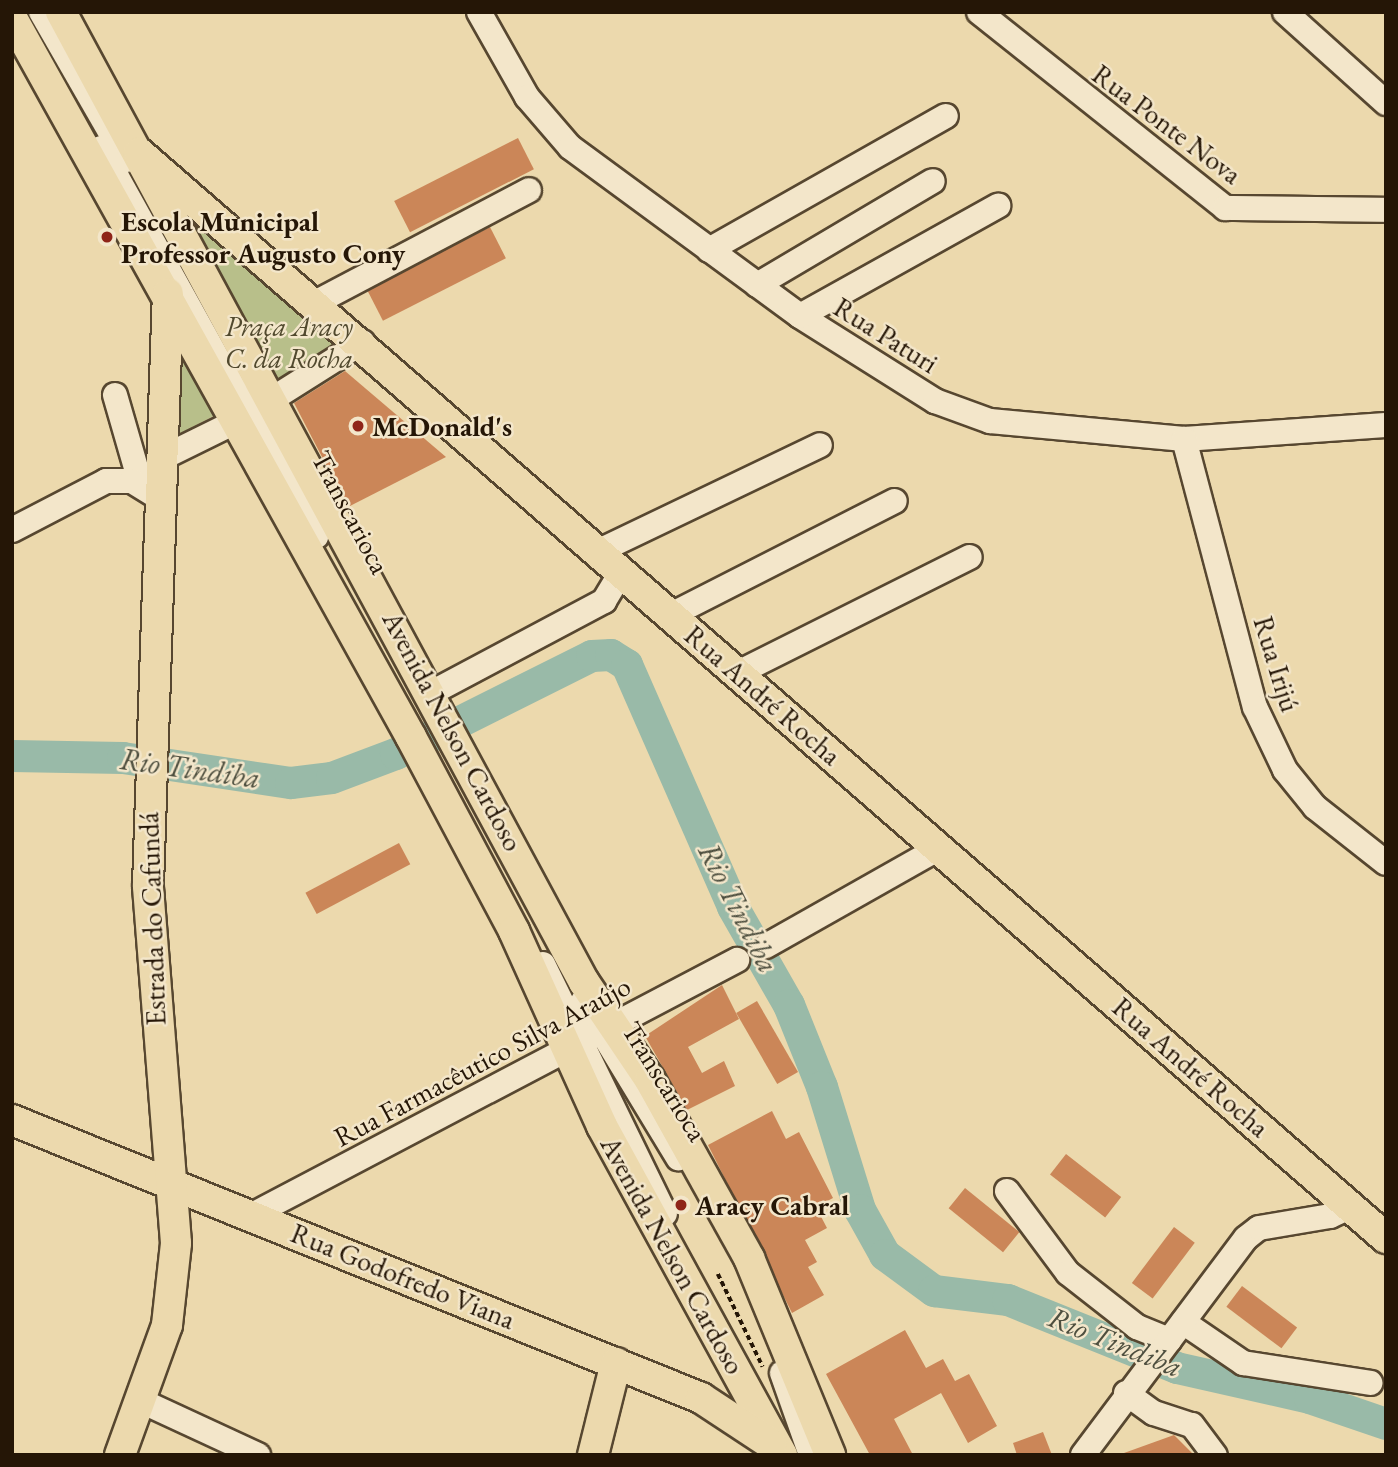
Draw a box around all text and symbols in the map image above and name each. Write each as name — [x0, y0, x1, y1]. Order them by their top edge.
street label: Rua Ponte Nova — [1086, 57, 1248, 191]
place label: Escola Municipal Professor Augusto Cony — [121, 204, 405, 270]
marker: Escola Municipal Professor Augusto Cony — [99, 229, 115, 245]
street label: Rua Paturi — [828, 290, 944, 380]
park label: Praça Aracy C. da Rocha — [225, 309, 353, 375]
place label: McDonald's — [372, 409, 512, 443]
marker: McDonald's — [350, 418, 366, 434]
street label: Transcarioca — [305, 445, 397, 579]
street label: Avenida Nelson Cardoso — [376, 605, 530, 857]
street label: Rua Irijú — [1247, 612, 1307, 716]
street label: Rua André Rocha — [678, 618, 848, 772]
water label: Rio Tindiba — [118, 741, 262, 797]
street label: Estrada do Cafundá — [131, 812, 173, 1026]
water label: Rio Tindiba — [690, 837, 786, 979]
street label: Rua Farmacêutico Silva Araújo — [328, 968, 636, 1154]
street label: Rua André Rocha — [1106, 990, 1276, 1144]
street label: Transcarioca — [615, 1015, 715, 1147]
street label: Avenida Nelson Cardoso — [594, 1130, 752, 1380]
place label: Aracy Cabral — [695, 1188, 849, 1222]
marker: Aracy Cabral — [673, 1197, 689, 1213]
street label: Rua Godofredo Viana — [286, 1216, 520, 1336]
water label: Rio Tindiba — [1043, 1299, 1187, 1385]

